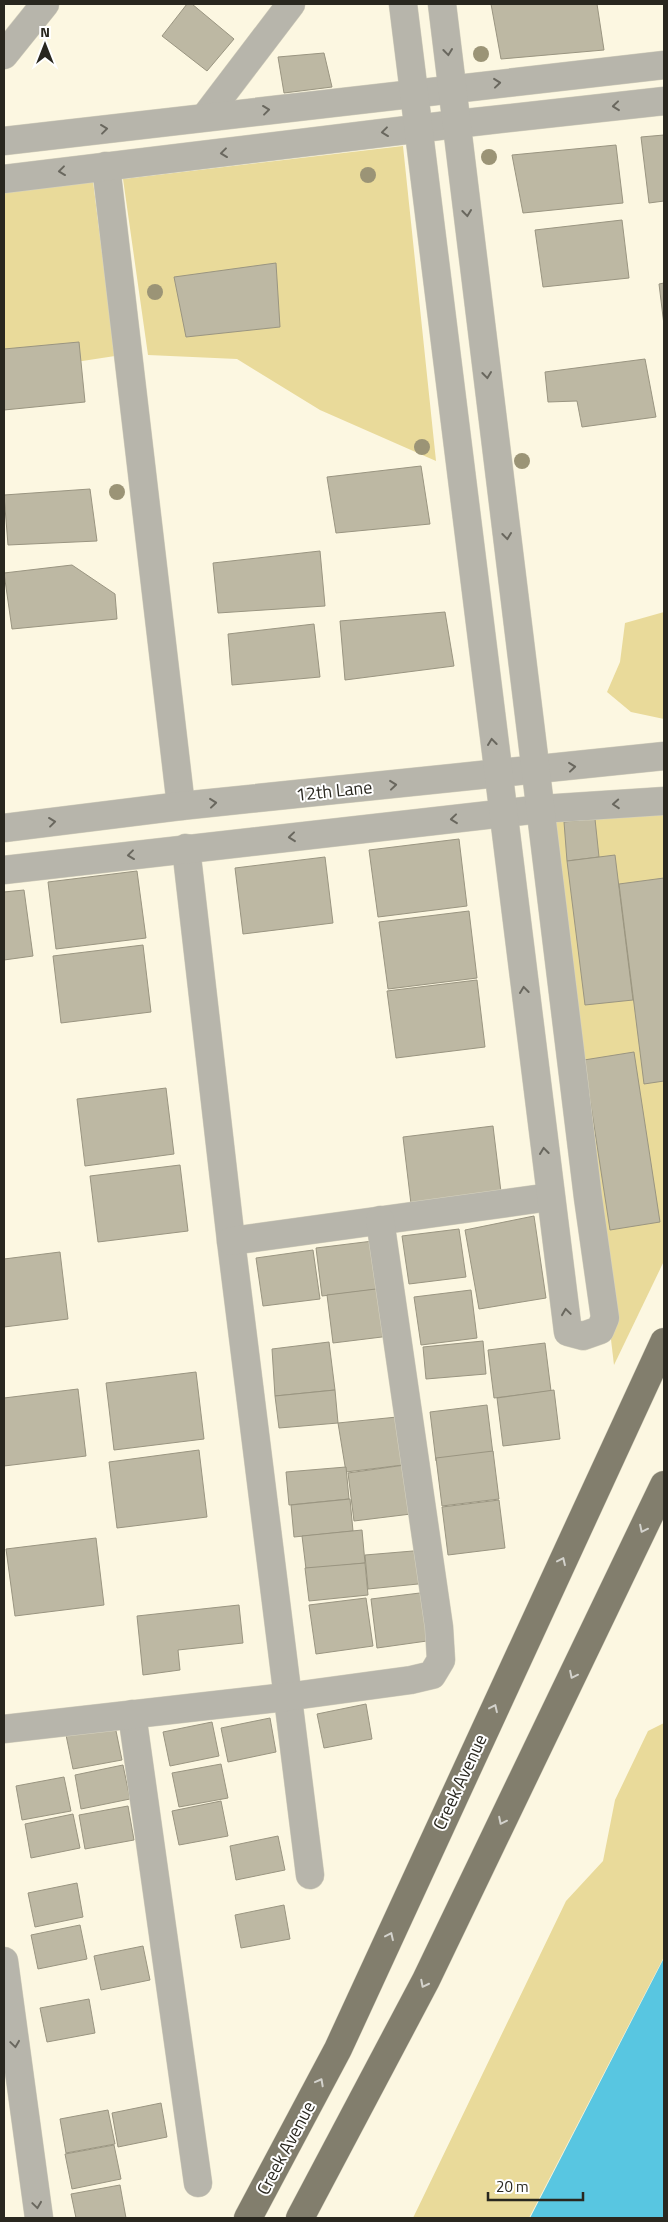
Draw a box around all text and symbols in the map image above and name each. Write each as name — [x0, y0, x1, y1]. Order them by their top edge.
north arrow — [20, 20, 70, 70]
text: N — [40, 21, 50, 42]
one-way arrow — [442, 48, 453, 56]
one-way arrow — [493, 78, 501, 89]
one-way arrow — [611, 100, 619, 111]
one-way arrow — [262, 105, 270, 116]
one-way arrow — [101, 124, 109, 135]
one-way arrow — [380, 127, 389, 137]
one-way arrow — [219, 147, 227, 158]
one-way arrow — [58, 165, 66, 176]
one-way arrow — [462, 209, 472, 218]
one-way arrow — [481, 371, 492, 379]
one-way arrow — [501, 532, 512, 540]
one-way arrow — [487, 737, 498, 745]
one-way arrow — [568, 762, 576, 773]
street label: 12th Lane — [294, 773, 373, 808]
one-way arrow — [389, 780, 397, 791]
one-way arrow — [210, 798, 218, 809]
one-way arrow — [611, 798, 619, 809]
one-way arrow — [450, 813, 458, 824]
one-way arrow — [48, 817, 56, 828]
one-way arrow — [288, 831, 296, 842]
one-way arrow — [127, 849, 135, 860]
one-way arrow — [519, 985, 529, 994]
one-way arrow — [539, 1146, 550, 1154]
one-way arrow — [561, 1308, 572, 1316]
one-way arrow — [639, 1524, 649, 1533]
one-way arrow — [556, 1557, 567, 1566]
one-way arrow — [568, 1670, 579, 1679]
one-way arrow — [488, 1705, 498, 1714]
street label: Creek Avenue — [426, 1729, 494, 1834]
one-way arrow — [498, 1816, 508, 1825]
one-way arrow — [384, 1932, 394, 1941]
one-way arrow — [420, 1978, 430, 1987]
one-way arrow — [9, 2040, 20, 2048]
one-way arrow — [314, 2079, 324, 2088]
street label: Creek Avenue — [249, 2096, 322, 2200]
scale bar — [488, 2170, 583, 2202]
text: 20 m — [496, 2175, 529, 2198]
one-way arrow — [31, 2201, 42, 2209]

